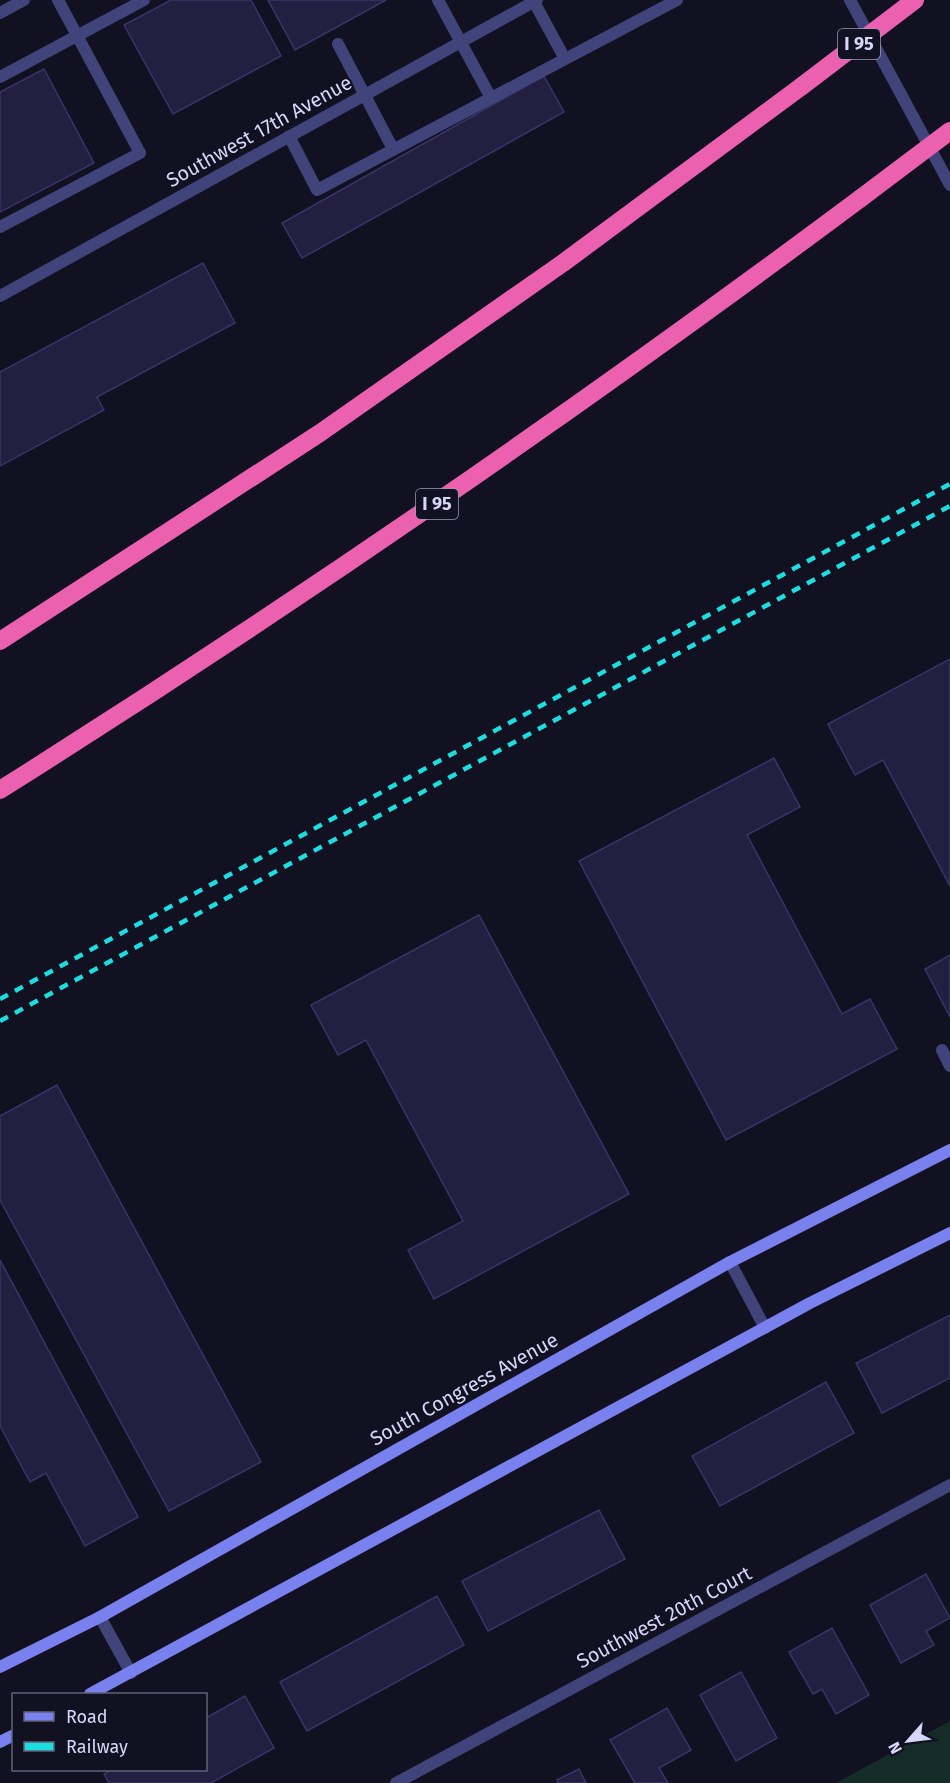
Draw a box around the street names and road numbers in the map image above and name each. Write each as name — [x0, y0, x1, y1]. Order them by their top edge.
road number: I 95 — [838, 29, 880, 59]
street label: Southwest 17th Avenue — [162, 70, 356, 192]
road number: I 95 — [416, 489, 458, 519]
street label: South Congress Avenue — [366, 1327, 562, 1451]
street label: Southwest 20th Court — [572, 1560, 756, 1673]

